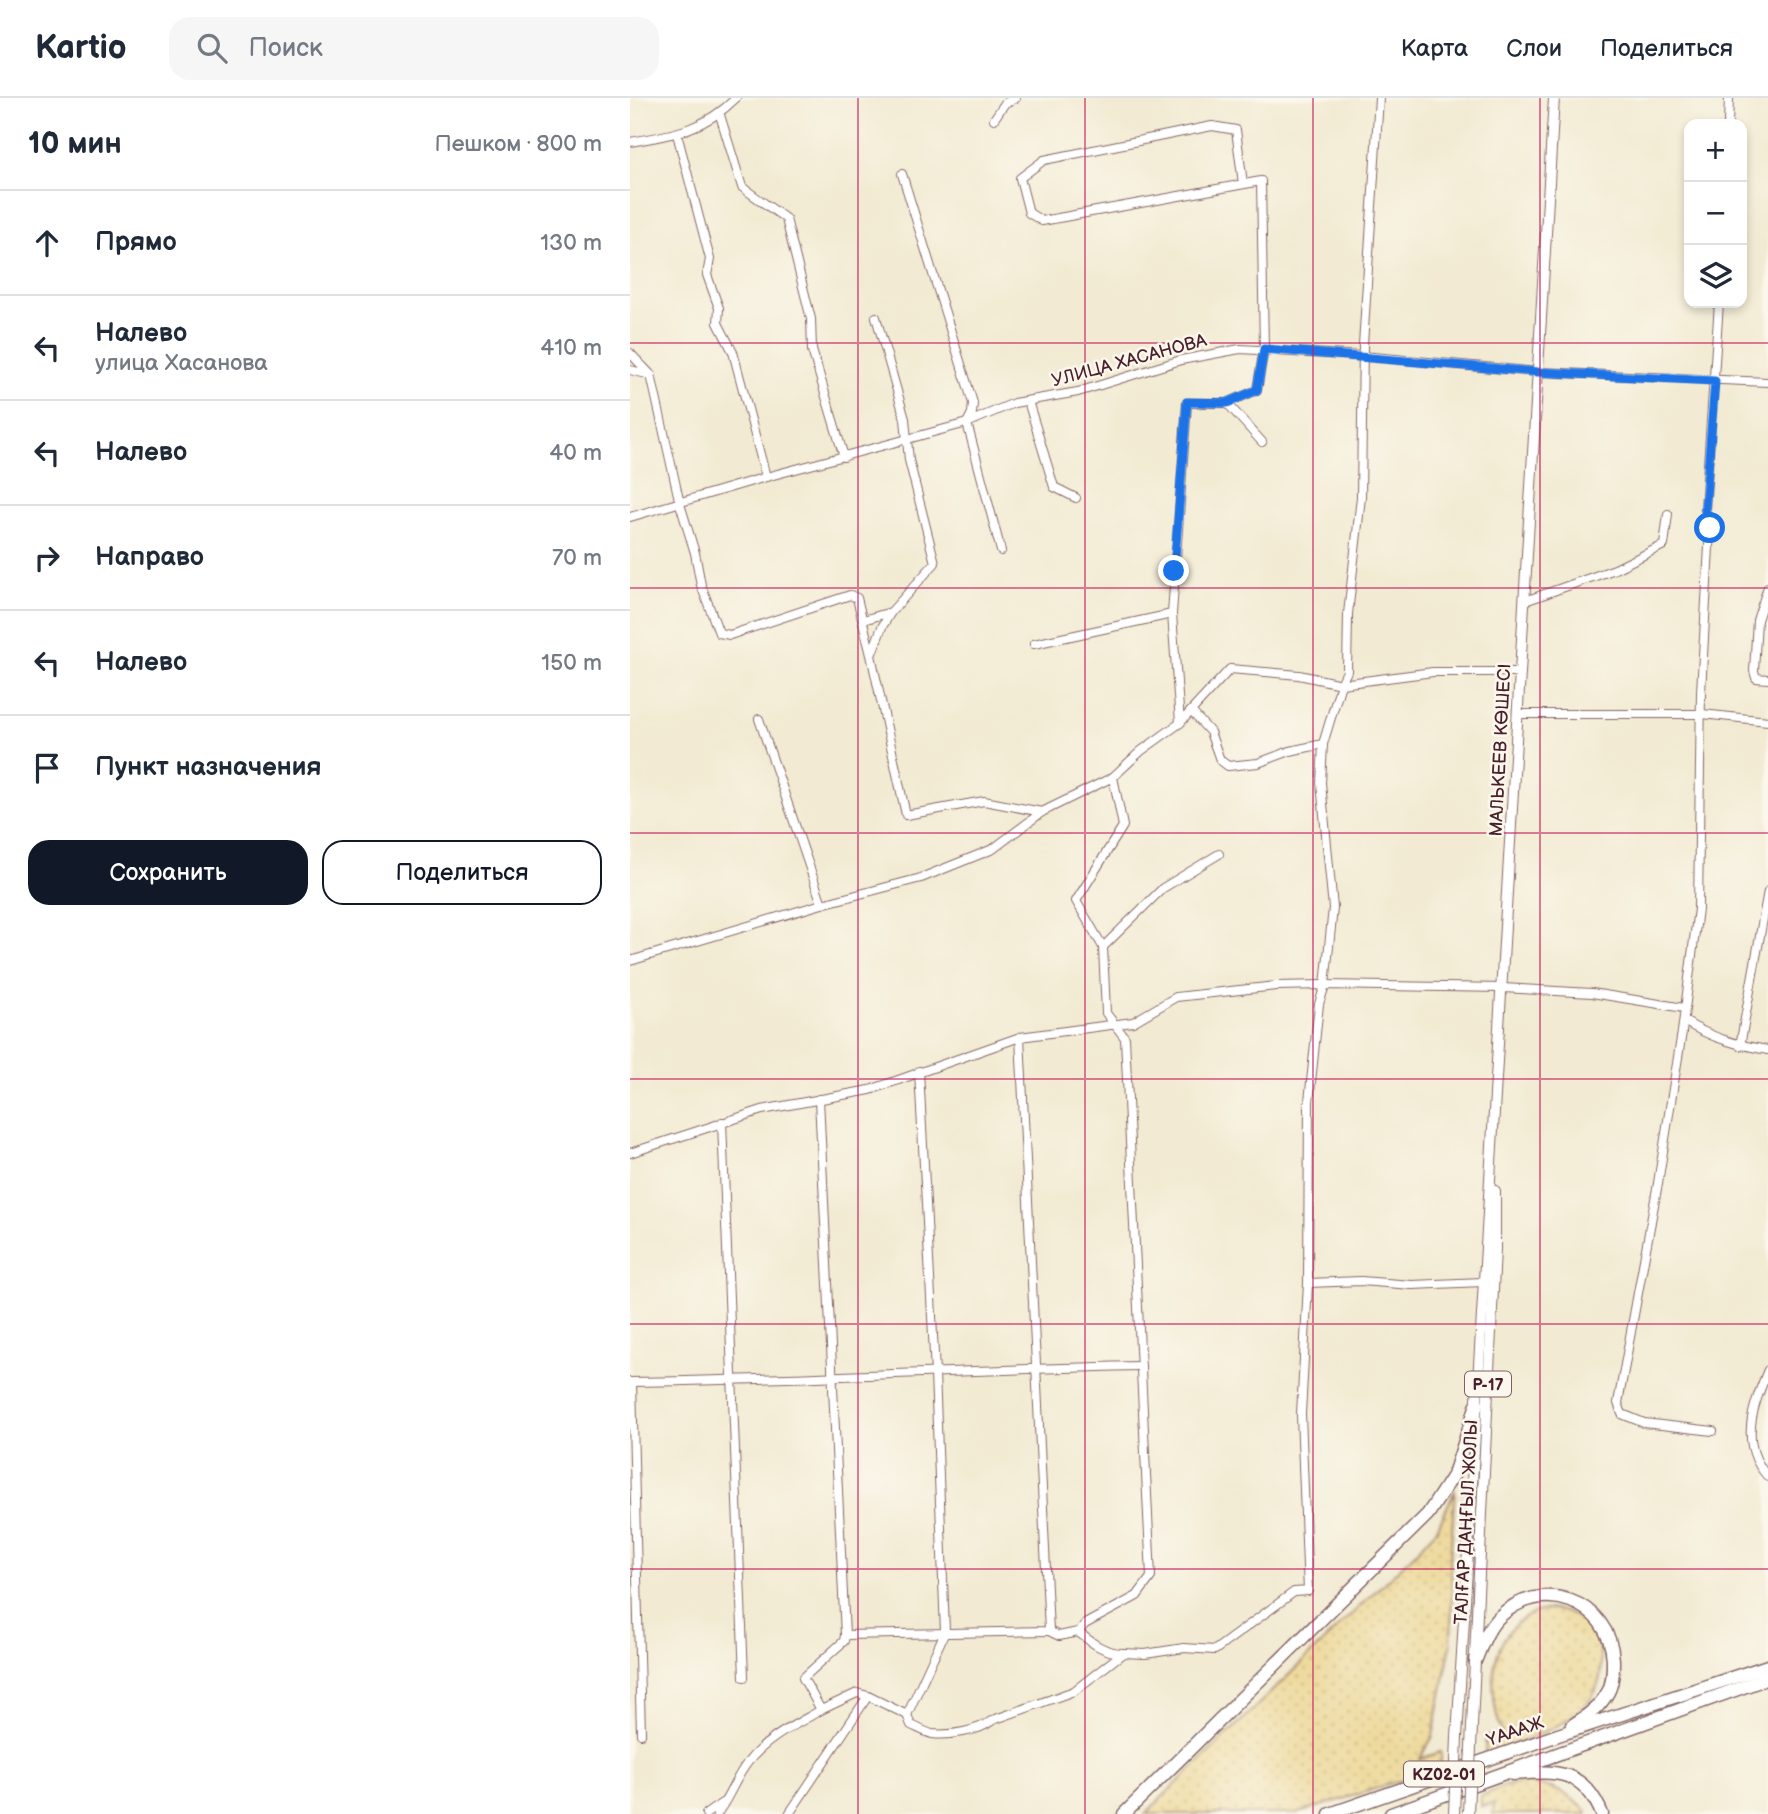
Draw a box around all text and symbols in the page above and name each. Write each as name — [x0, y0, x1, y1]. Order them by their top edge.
search box — [169, 17, 659, 80]
text: Kartio — [35, 28, 127, 68]
icon: search — [193, 29, 231, 67]
text: Поиск — [249, 33, 323, 64]
text: Карта — [1401, 34, 1468, 63]
text: Слои — [1506, 34, 1562, 63]
text: Поделиться — [1600, 34, 1733, 63]
map controls — [1684, 119, 1747, 308]
button: + — [1684, 119, 1747, 182]
text: 10 мин — [28, 126, 122, 162]
text: Пешком · 800 m — [435, 130, 602, 158]
button: − — [1684, 182, 1747, 245]
icon: ahead — [28, 224, 66, 262]
text: Прямо — [95, 227, 177, 258]
text: 130 m — [540, 229, 602, 257]
button: layers — [1684, 245, 1747, 308]
text: Налево — [95, 318, 187, 349]
icon: left — [28, 329, 66, 367]
street label: УЛИЦА ХАСАНОВА — [1049, 330, 1209, 391]
text: 410 m — [540, 334, 602, 362]
text: улица Хасанова — [95, 349, 268, 377]
icon: left — [28, 434, 66, 472]
text: Налево — [95, 437, 187, 468]
text: 40 m — [549, 439, 602, 467]
route start — [1694, 512, 1725, 543]
icon: right — [28, 539, 66, 577]
text: Направо — [95, 542, 204, 573]
text: 70 m — [552, 544, 602, 572]
route end — [1158, 555, 1189, 586]
icon: left — [28, 644, 66, 682]
text: Налево — [95, 647, 187, 678]
text: 150 m — [541, 649, 602, 677]
street label: МАЛЬКЕЕВ КӨШЕСІ — [1485, 663, 1516, 837]
icon: arrive — [28, 749, 66, 787]
text: Пункт назначения — [95, 752, 321, 783]
button: Сохранить — [28, 840, 308, 905]
button: Поделиться — [322, 840, 602, 905]
road number: P-17 — [1465, 1372, 1511, 1396]
street label: ТАЛҒАР ДАҢҒЫЛ ЖОЛЫ — [1451, 1419, 1482, 1625]
street label: ҮАААЖ — [1484, 1712, 1547, 1751]
road number: KZ02-01 — [1404, 1762, 1484, 1786]

